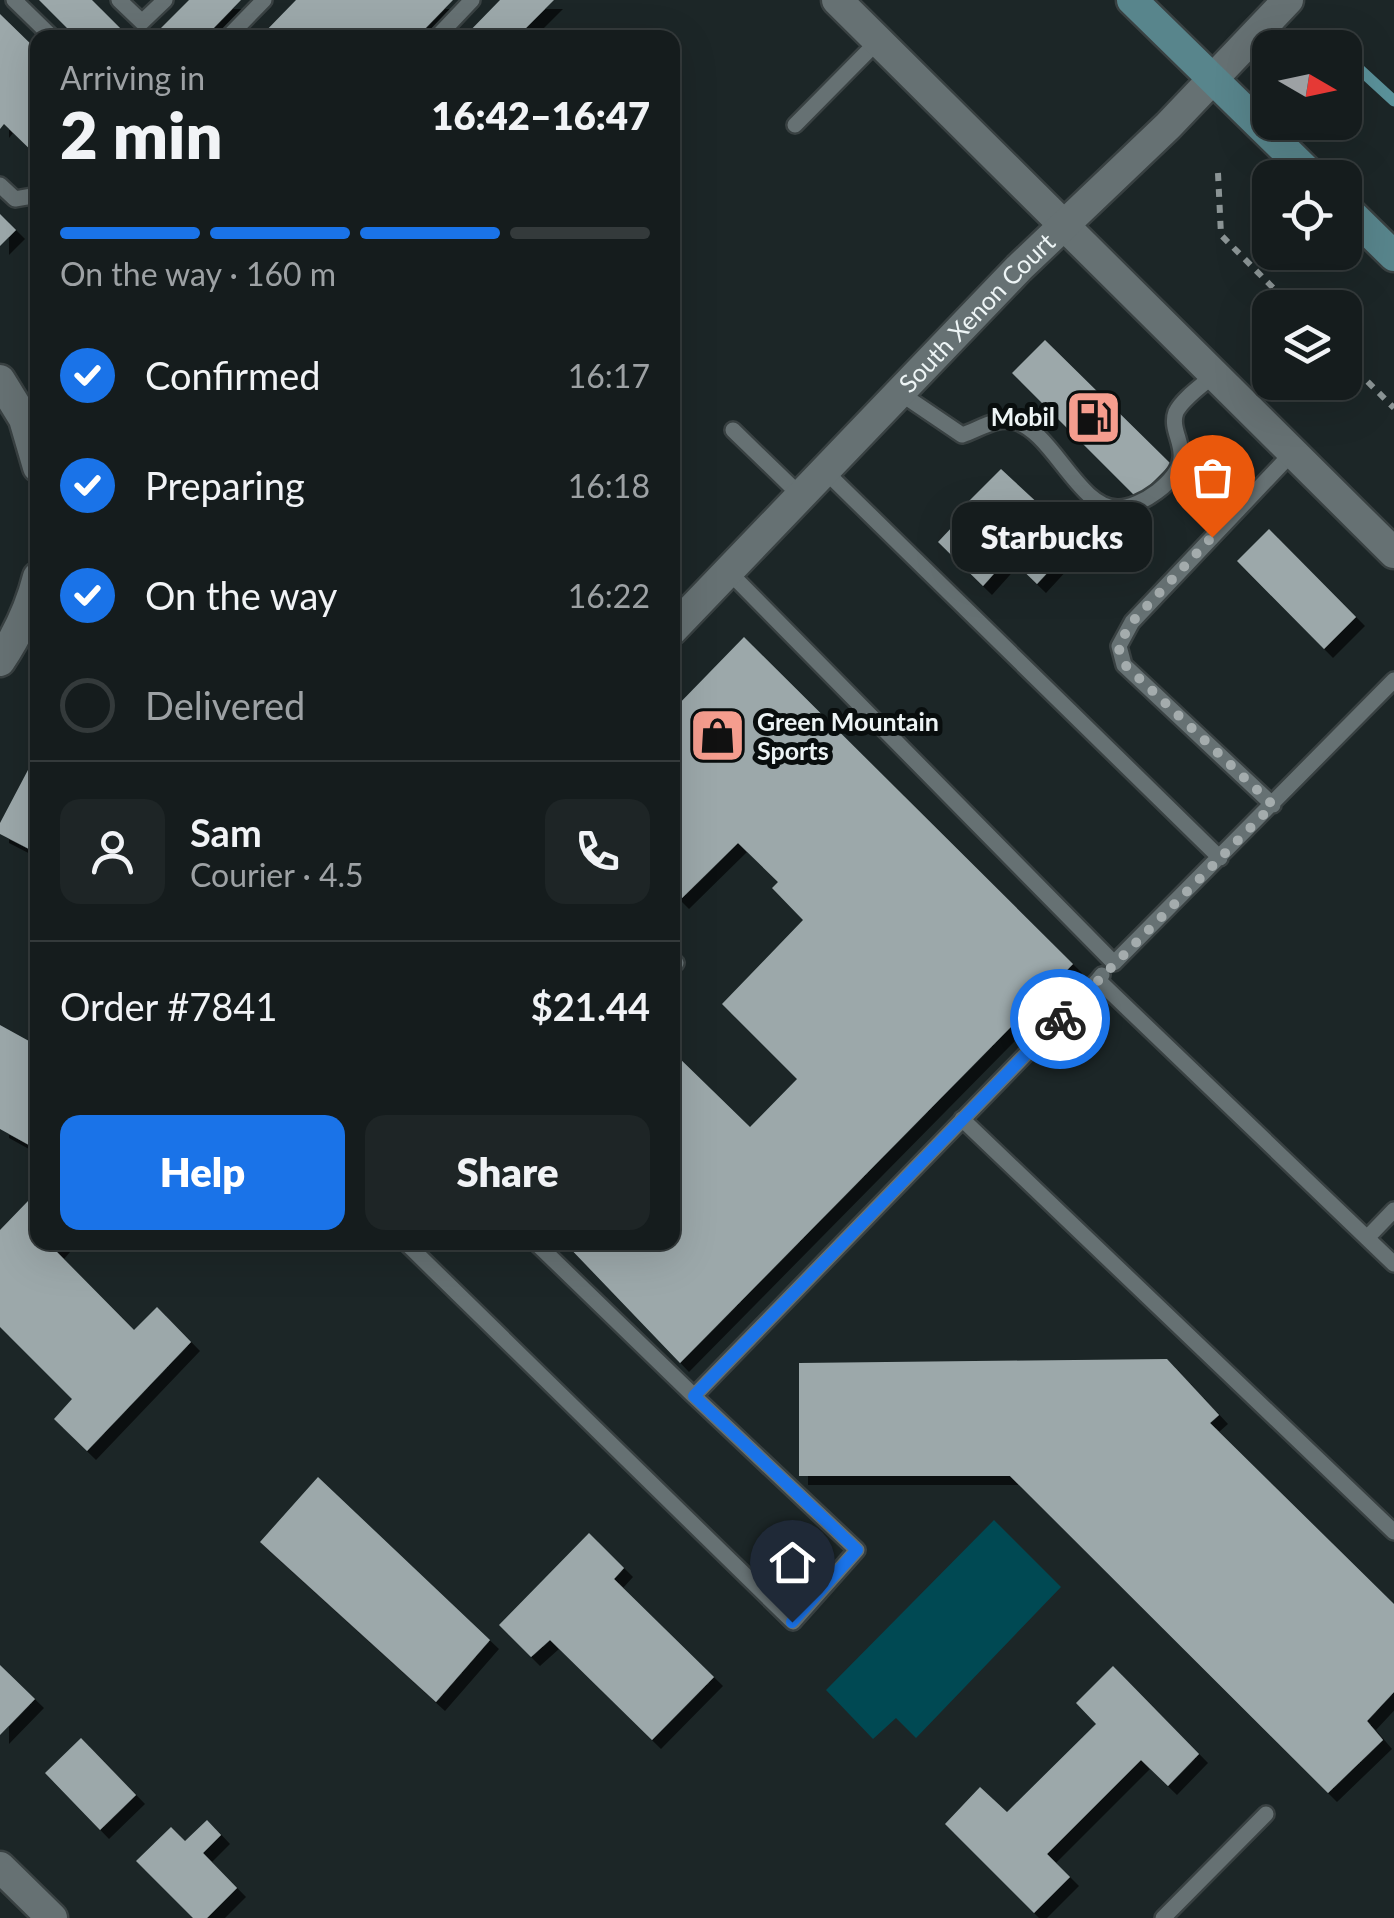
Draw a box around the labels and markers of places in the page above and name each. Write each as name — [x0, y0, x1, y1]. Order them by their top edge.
fuel station icon: Mobil — [1064, 387, 1124, 447]
place label: Mobil — [991, 401, 1055, 431]
pin — [1170, 435, 1255, 538]
callout: Starbucks — [952, 502, 1152, 572]
shop icon: Green Mountain Sports — [688, 706, 748, 766]
place label: Green Mountain Sports — [757, 706, 939, 765]
pin — [750, 1520, 835, 1623]

